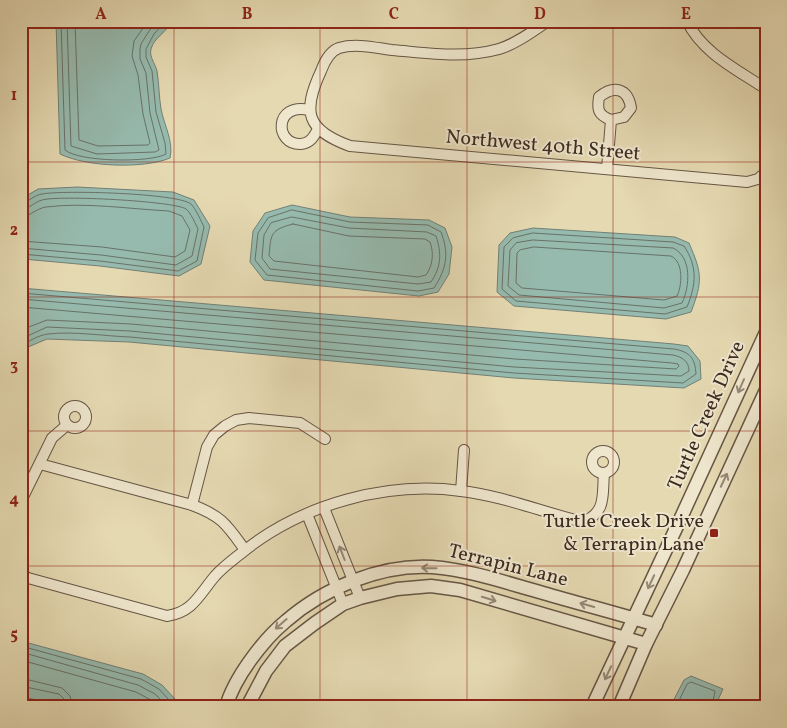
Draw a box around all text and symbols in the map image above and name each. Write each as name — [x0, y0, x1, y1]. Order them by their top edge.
text: A — [95, 4, 107, 26]
text: B — [242, 4, 253, 26]
text: C — [389, 4, 399, 26]
text: D — [534, 4, 546, 26]
text: E — [681, 4, 691, 26]
text: 1 — [11, 85, 17, 107]
street label: Northwest 40th Street — [445, 124, 641, 168]
text: 2 — [10, 220, 18, 242]
street label: Turtle Creek Drive — [661, 337, 753, 495]
text: 3 — [10, 355, 18, 377]
one-way arrow — [736, 378, 746, 393]
one-way arrow — [720, 473, 729, 488]
text: 4 — [9, 489, 19, 511]
place label: Turtle Creek Drive & Terrapin Lane — [543, 508, 704, 559]
marker: Turtle Creek Drive & Terrapin Lane — [708, 527, 720, 539]
street label: Terrapin Lane — [445, 538, 571, 594]
one-way arrow — [337, 546, 347, 561]
one-way arrow — [422, 563, 438, 573]
one-way arrow — [646, 574, 655, 589]
one-way arrow — [481, 594, 497, 604]
one-way arrow — [579, 600, 595, 610]
one-way arrow — [275, 619, 288, 630]
text: 5 — [10, 624, 18, 646]
one-way arrow — [603, 665, 612, 680]

